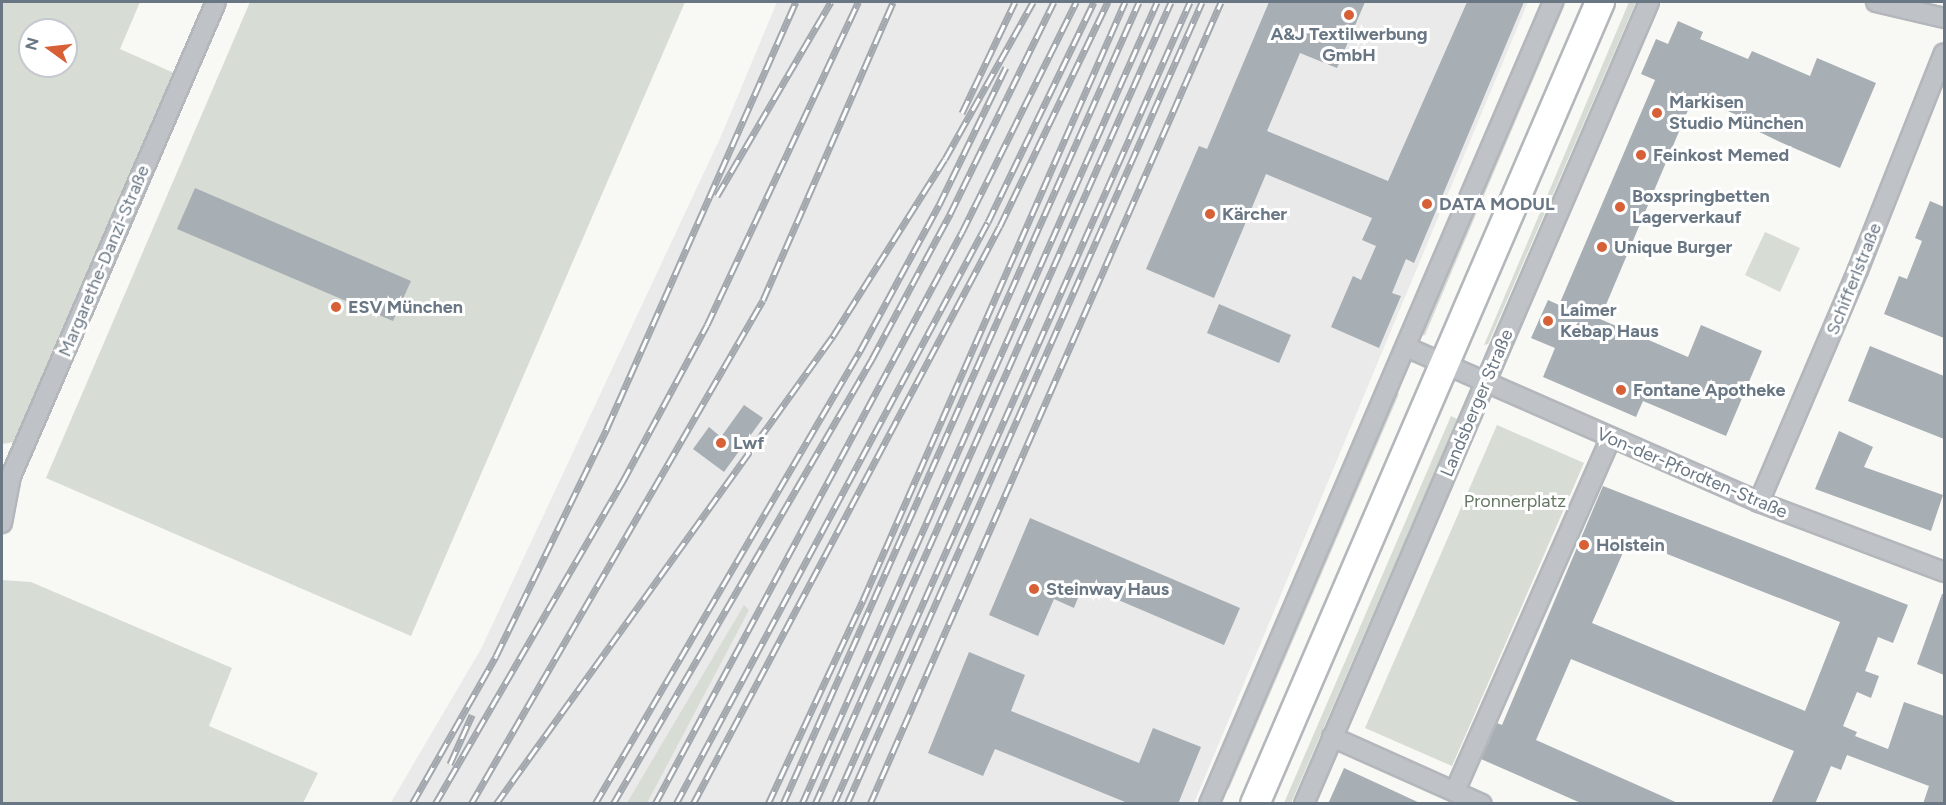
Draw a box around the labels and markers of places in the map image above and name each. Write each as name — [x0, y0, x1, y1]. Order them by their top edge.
marker: A&J Textilwerbung GmbH — [1342, 8, 1356, 22]
place label: A&J Textilwerbung GmbH — [1270, 24, 1428, 66]
place label: Markisen Studio München — [1669, 92, 1804, 134]
marker: Markisen Studio München — [1650, 106, 1664, 120]
place label: Feinkost Memed — [1653, 144, 1789, 166]
marker: Feinkost Memed — [1634, 148, 1648, 162]
place label: Boxspringbetten Lagerverkauf — [1632, 186, 1770, 228]
place label: DATA MODUL — [1439, 193, 1555, 215]
marker: DATA MODUL — [1420, 197, 1434, 211]
marker: Boxspringbetten Lagerverkauf — [1613, 200, 1627, 214]
place label: Kärcher — [1222, 203, 1287, 225]
marker: Kärcher — [1203, 207, 1217, 221]
place label: Unique Burger — [1614, 236, 1732, 258]
marker: Unique Burger — [1595, 240, 1609, 254]
place label: ESV München — [348, 296, 463, 318]
marker: ESV München — [329, 300, 343, 314]
place label: Laimer Kebap Haus — [1560, 300, 1659, 342]
marker: Laimer Kebap Haus — [1541, 314, 1555, 328]
place label: Fontane Apotheke — [1633, 379, 1785, 401]
marker: Fontane Apotheke — [1614, 383, 1628, 397]
place label: Lwf — [733, 432, 764, 454]
marker: Lwf — [714, 436, 728, 450]
place label: Holstein — [1596, 534, 1665, 556]
marker: Holstein — [1577, 538, 1591, 552]
place label: Steinway Haus — [1046, 578, 1169, 600]
marker: Steinway Haus — [1027, 582, 1041, 596]

